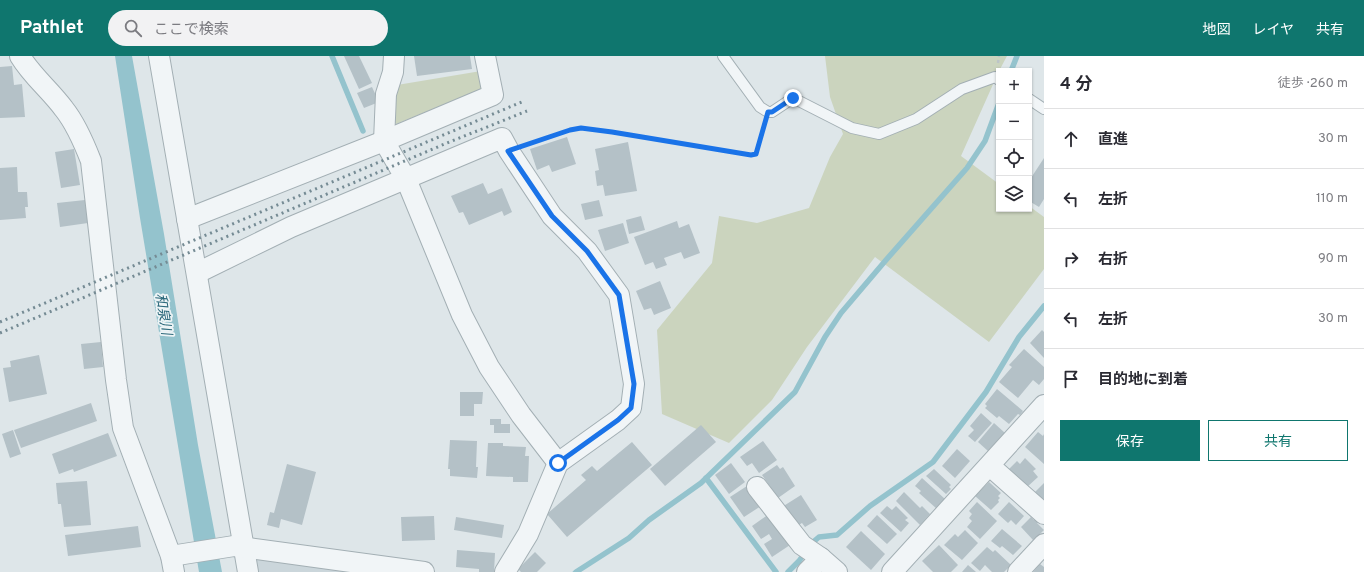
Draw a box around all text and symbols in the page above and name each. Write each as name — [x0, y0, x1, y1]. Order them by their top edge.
search box — [108, 10, 388, 46]
text: Pathlet — [20, 16, 84, 40]
icon: search — [122, 17, 144, 39]
text: ここで検索 — [154, 21, 229, 40]
text: 地図 — [1202, 22, 1230, 39]
text: レイヤ — [1252, 22, 1294, 39]
text: 共有 — [1316, 22, 1344, 39]
map controls — [996, 68, 1032, 212]
button: + — [996, 68, 1032, 104]
text: 4 分 — [1060, 74, 1092, 96]
text: 徒歩 · 260 m — [1278, 76, 1348, 92]
route end — [784, 89, 802, 107]
button: − — [996, 104, 1032, 140]
icon: ahead — [1060, 128, 1082, 150]
text: 直進 — [1098, 131, 1128, 150]
text: 30 m — [1318, 131, 1348, 147]
button: locate — [996, 140, 1032, 176]
button: layers — [996, 176, 1032, 212]
icon: left — [1060, 188, 1082, 210]
text: 左折 — [1098, 191, 1128, 210]
text: 110 m — [1316, 191, 1348, 207]
icon: right — [1060, 248, 1082, 270]
text: 右折 — [1098, 251, 1128, 270]
text: 90 m — [1318, 251, 1348, 267]
water label: 和泉川 — [151, 292, 175, 338]
icon: left — [1060, 308, 1082, 330]
text: 左折 — [1098, 311, 1128, 330]
text: 30 m — [1318, 311, 1348, 327]
icon: arrive — [1060, 368, 1082, 390]
text: 目的地に到着 — [1098, 371, 1188, 390]
button: 保存 — [1060, 420, 1200, 461]
button: 共有 — [1208, 420, 1348, 461]
route start — [549, 454, 567, 472]

